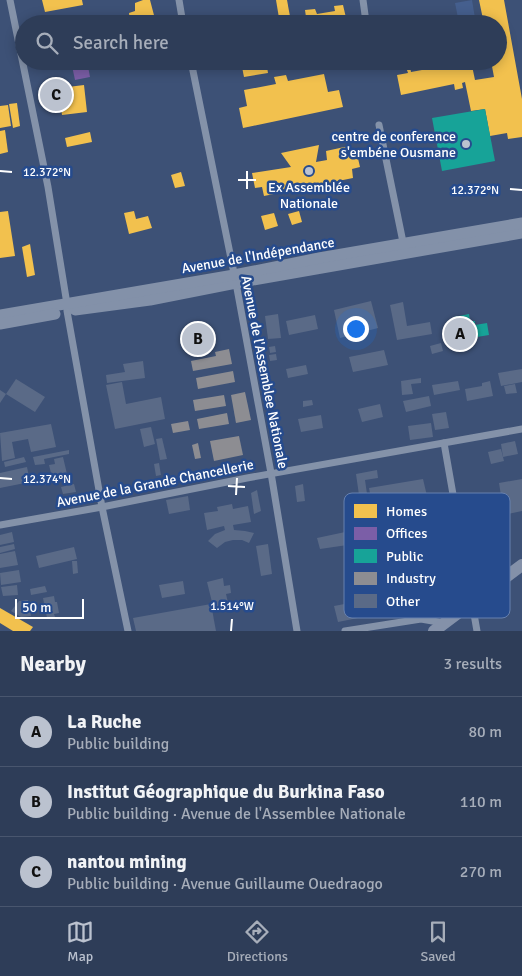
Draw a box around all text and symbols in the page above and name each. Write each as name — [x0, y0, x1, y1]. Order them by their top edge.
search box — [15, 15, 507, 70]
icon: search — [33, 29, 61, 57]
text: Search here — [73, 31, 169, 55]
pin: C — [40, 76, 72, 114]
place label: centre de conference s'embéne Ousmane — [331, 128, 456, 161]
marker: centre de conference s'embéne Ousmane — [460, 138, 472, 150]
text: 12.372°N — [23, 165, 71, 180]
marker: Ex Assemblée Nationale — [303, 165, 315, 177]
place label: Ex Assemblée Nationale — [268, 179, 350, 212]
text: 12.372°N — [451, 183, 499, 198]
street label: Avenue de l'Indépendance — [180, 234, 336, 277]
street label: Avenue de l'Assemblee Nationale — [237, 274, 292, 470]
pin: A — [444, 315, 476, 353]
your location — [343, 316, 369, 342]
pin: B — [182, 320, 214, 358]
street label: Avenue de la Grande Chancellerie — [55, 456, 255, 511]
text: 12.374°N — [23, 472, 71, 487]
legend — [344, 493, 510, 618]
text: Homes — [386, 503, 427, 520]
text: Offices — [386, 525, 427, 542]
text: Public — [386, 548, 424, 565]
text: Industry — [386, 570, 436, 587]
text: Other — [386, 593, 421, 610]
scale bar — [15, 596, 84, 619]
text: 50 m — [22, 599, 51, 616]
text: 1.514°W — [210, 599, 254, 614]
text: Nearby — [20, 651, 86, 677]
text: 3 results — [443, 654, 502, 674]
text: La Ruche — [67, 710, 141, 734]
text: A — [31, 722, 41, 742]
text: 80 m — [468, 722, 502, 742]
text: Public building — [67, 734, 169, 754]
text: Institut Géographique du Burkina Faso — [67, 780, 385, 804]
text: B — [31, 792, 41, 812]
text: 110 m — [460, 792, 502, 812]
text: Public building · Avenue de l'Assemblee Nationale — [67, 804, 406, 824]
text: nantou mining — [67, 850, 187, 874]
text: C — [31, 862, 41, 882]
text: 270 m — [460, 862, 502, 882]
text: Public building · Avenue Guillaume Ouedraogo — [67, 874, 383, 894]
tab: Map — [66, 918, 94, 965]
tab: Directions — [227, 918, 288, 965]
tab: Saved — [420, 918, 456, 965]

